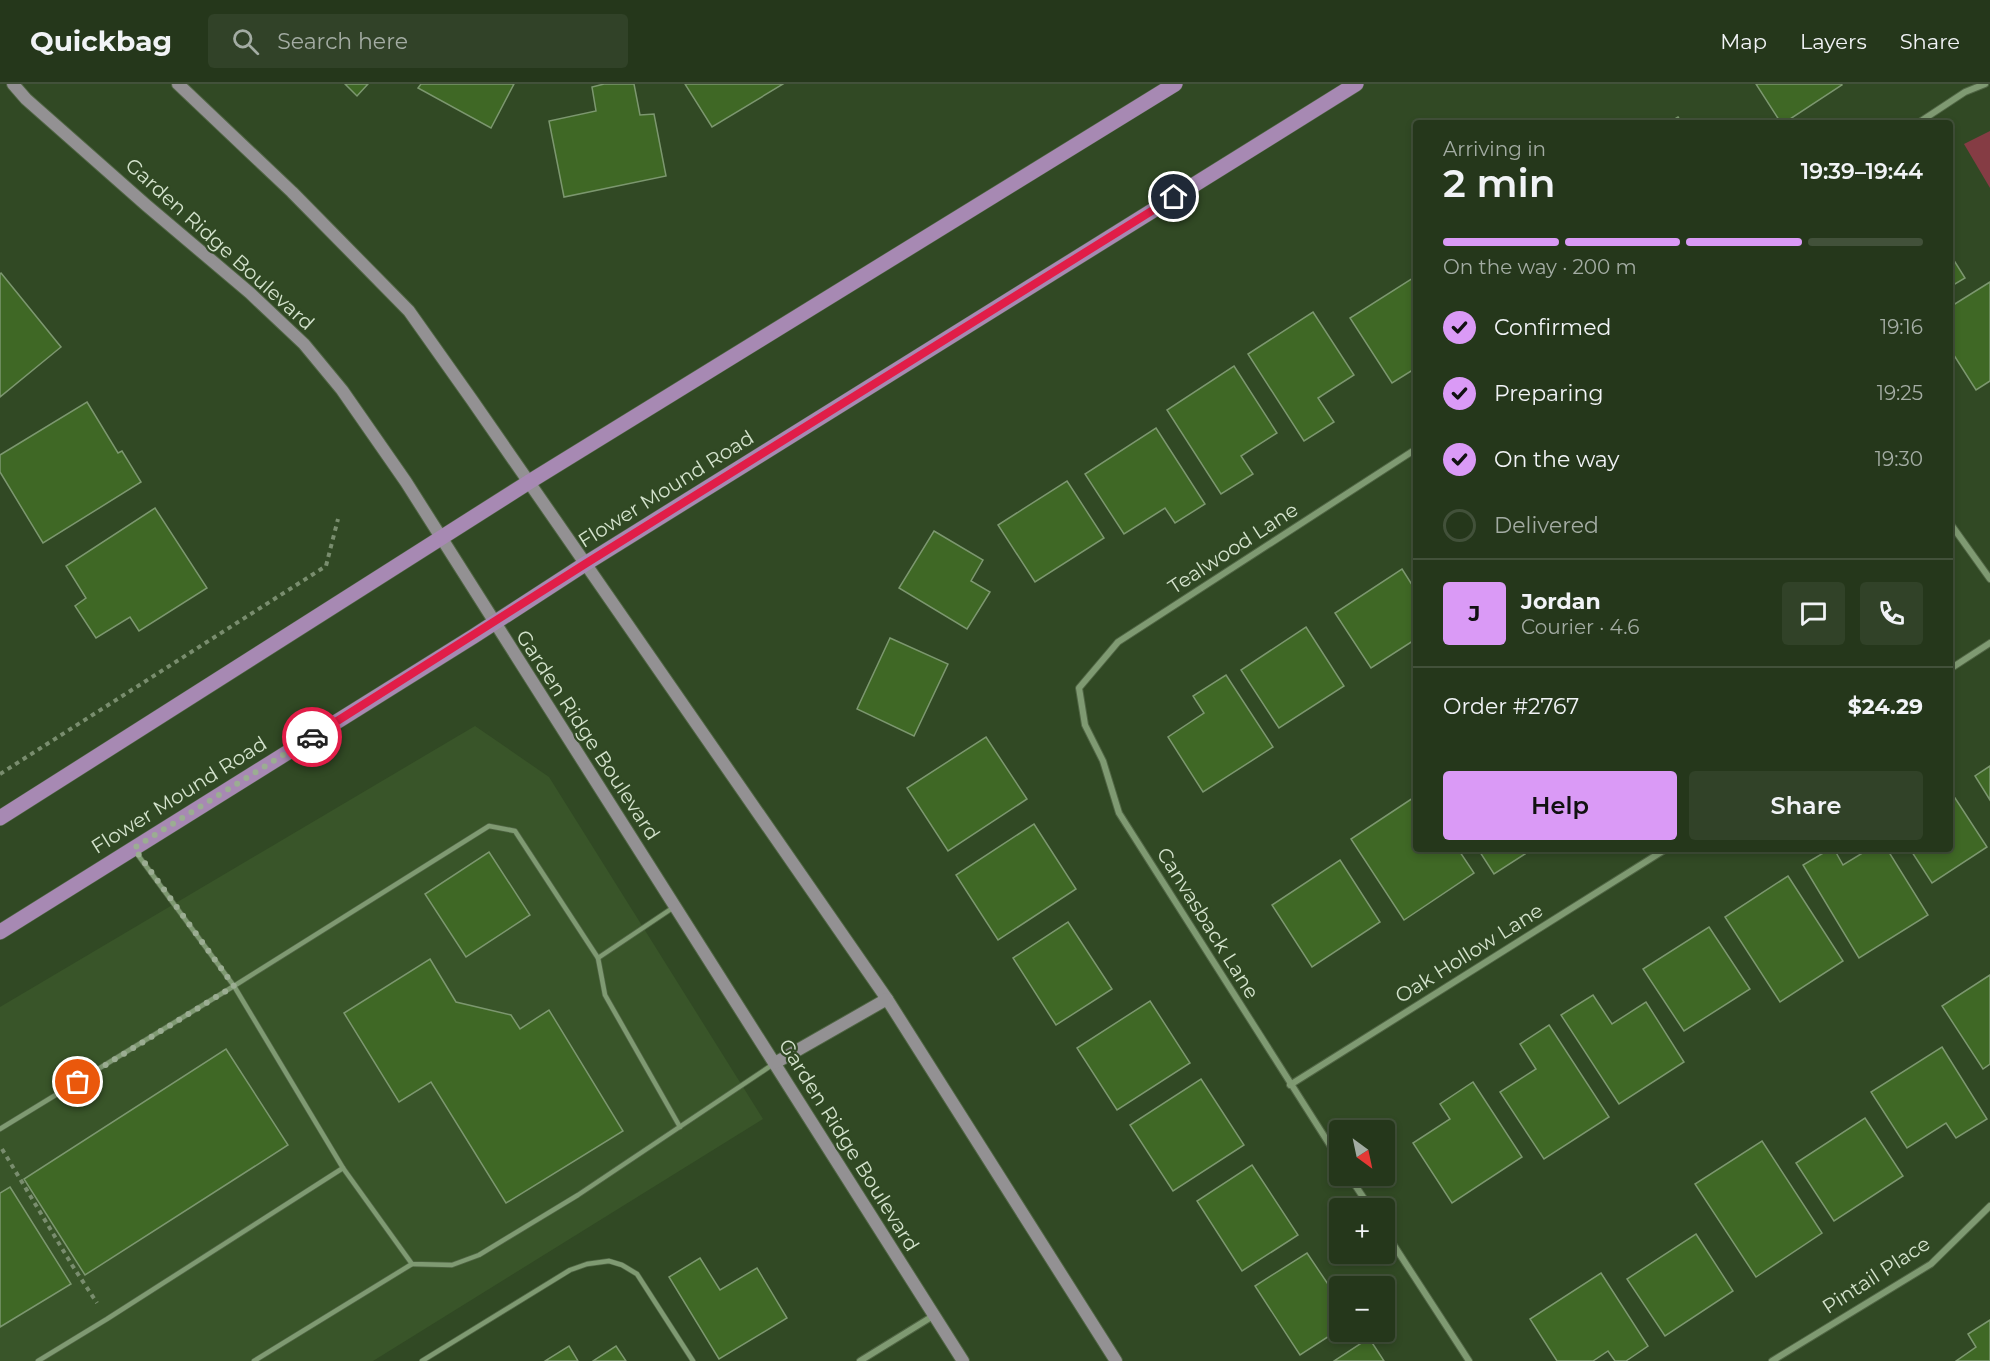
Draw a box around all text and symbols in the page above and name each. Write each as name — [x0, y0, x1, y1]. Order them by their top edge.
search box — [208, 14, 628, 68]
text: Quickbag — [30, 24, 172, 58]
icon: search — [229, 25, 262, 58]
text: Search here — [277, 28, 408, 55]
text: Map — [1720, 29, 1767, 54]
text: Layers — [1800, 29, 1867, 54]
text: Share — [1900, 29, 1960, 54]
text: Arriving in — [1443, 137, 1546, 161]
street label: Garden Ridge Boulevard — [121, 153, 319, 335]
text: 19:39–19:44 — [1801, 158, 1923, 185]
text: 2 min — [1443, 159, 1556, 207]
pin — [1148, 171, 1199, 222]
icon: home — [1157, 180, 1190, 213]
text: On the way · 200 m — [1443, 255, 1637, 279]
icon: check — [1443, 311, 1476, 344]
text: Confirmed — [1494, 314, 1611, 341]
text: 19:16 — [1880, 315, 1923, 339]
icon: check — [1443, 377, 1476, 410]
text: Preparing — [1494, 380, 1603, 407]
text: 19:25 — [1877, 381, 1923, 405]
street label: Flower Mound Road — [574, 425, 758, 553]
icon: check — [1443, 443, 1476, 476]
text: On the way — [1494, 446, 1619, 473]
text: 19:30 — [1875, 447, 1923, 471]
street label: Tealwood Lane — [1164, 497, 1302, 599]
text: Delivered — [1494, 512, 1599, 539]
button: chat — [1782, 582, 1845, 645]
button: phone — [1860, 582, 1923, 645]
text: Jordan — [1521, 588, 1601, 615]
text: J — [1469, 600, 1480, 627]
text: Courier · 4.6 — [1521, 615, 1639, 639]
street label: Garden Ridge Boulevard — [511, 625, 665, 845]
text: Order #2767 — [1443, 693, 1579, 720]
text: $24.29 — [1848, 693, 1923, 720]
courier — [282, 707, 342, 767]
icon: car — [296, 721, 329, 754]
street label: Flower Mound Road — [87, 731, 271, 859]
button: Help — [1443, 771, 1677, 840]
button: Share — [1689, 771, 1923, 840]
street label: Canvasback Lane — [1152, 843, 1264, 1003]
street label: Oak Hollow Lane — [1391, 898, 1547, 1008]
street label: Garden Ridge Boulevard — [774, 1034, 924, 1256]
pin — [52, 1056, 103, 1107]
icon: bag — [61, 1065, 94, 1098]
north arrow — [1329, 1120, 1395, 1186]
map controls — [1329, 1120, 1395, 1342]
button: + — [1329, 1198, 1395, 1264]
street label: Pintail Place — [1818, 1231, 1934, 1319]
button: − — [1329, 1276, 1395, 1342]

